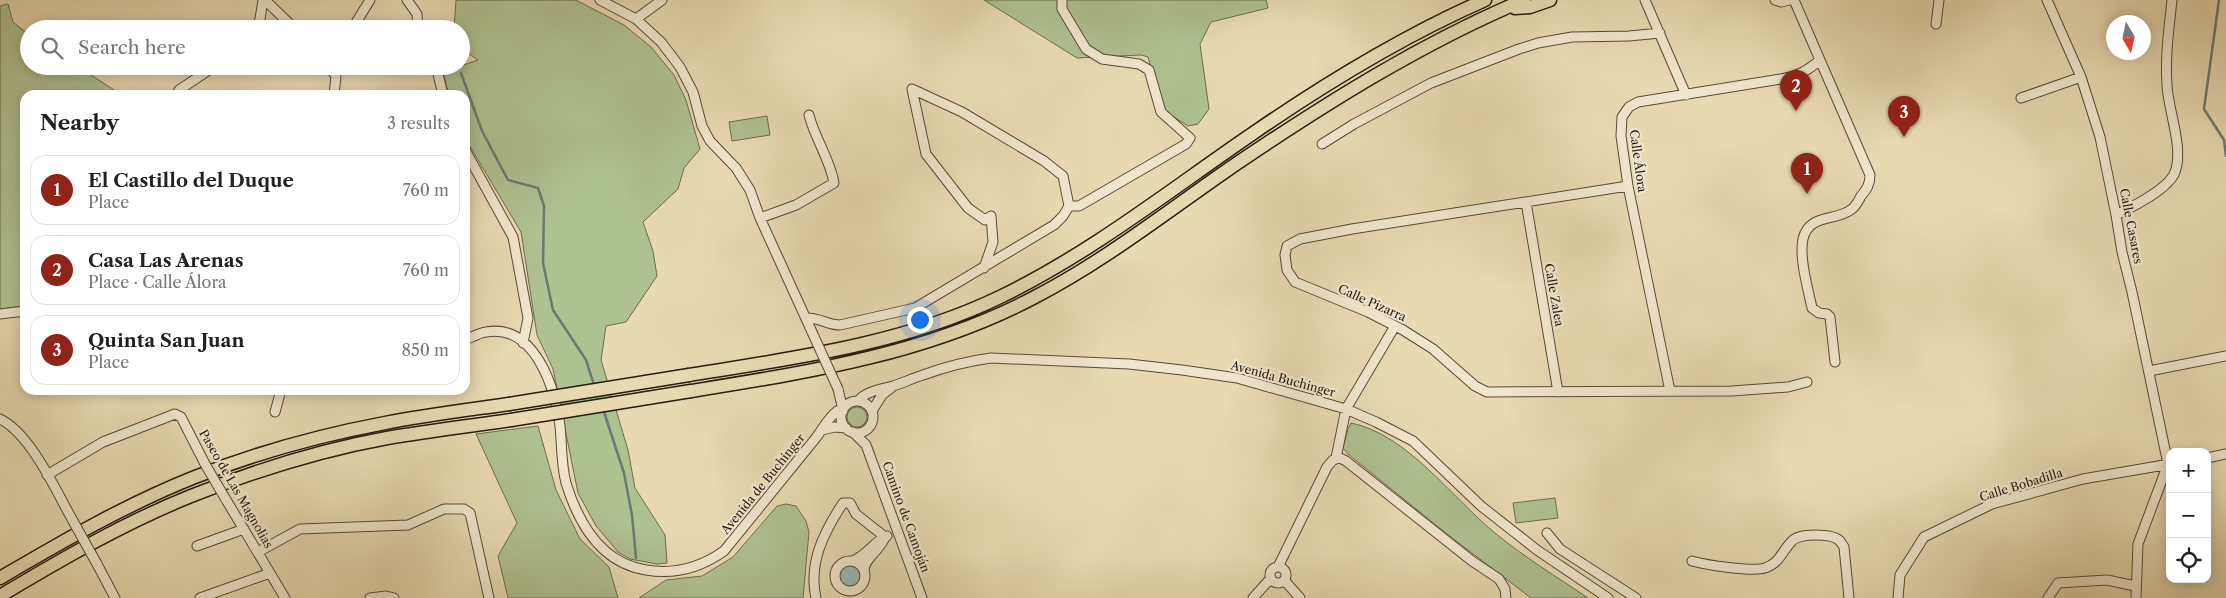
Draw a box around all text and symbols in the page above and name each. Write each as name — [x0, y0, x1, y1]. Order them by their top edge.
north arrow — [2106, 15, 2151, 60]
search box — [20, 20, 470, 75]
icon: search — [38, 34, 66, 62]
text: Search here — [78, 36, 186, 59]
pin: 2 — [1780, 70, 1812, 111]
pin: 3 — [1888, 96, 1920, 137]
text: Nearby — [40, 110, 119, 135]
text: 3 results — [387, 113, 450, 133]
street label: Calle Álora — [1627, 128, 1651, 194]
pin: 1 — [1791, 153, 1823, 194]
text: El Castillo del Duque — [88, 169, 294, 192]
text: 1 — [53, 180, 61, 200]
text: 760 m — [403, 180, 449, 200]
street label: Calle Casares — [2117, 187, 2146, 265]
text: Place — [88, 192, 129, 212]
text: Casa Las Arenas — [88, 249, 244, 272]
text: 2 — [52, 260, 62, 280]
text: 760 m — [403, 260, 449, 280]
street label: Calle Zalea — [1542, 262, 1568, 328]
text: Place · Calle Álora — [88, 272, 227, 292]
street label: Calle Pizarra — [1336, 281, 1409, 325]
your location — [907, 307, 933, 333]
text: Quinta San Juan — [88, 329, 245, 352]
text: 3 — [52, 340, 62, 360]
text: 850 m — [402, 340, 449, 360]
text: Place — [88, 352, 129, 372]
street label: Avenida Buchinger — [1228, 357, 1337, 400]
street label: Paseo de Las Magnolias — [196, 427, 277, 551]
street label: Avenida de Buchinger — [717, 430, 808, 538]
map controls — [2166, 448, 2211, 583]
button: + — [2166, 448, 2211, 493]
street label: Camino de Camoján — [879, 459, 934, 575]
street label: Calle Bobadilla — [1977, 465, 2065, 504]
button: − — [2166, 493, 2211, 538]
button: locate — [2166, 538, 2211, 583]

